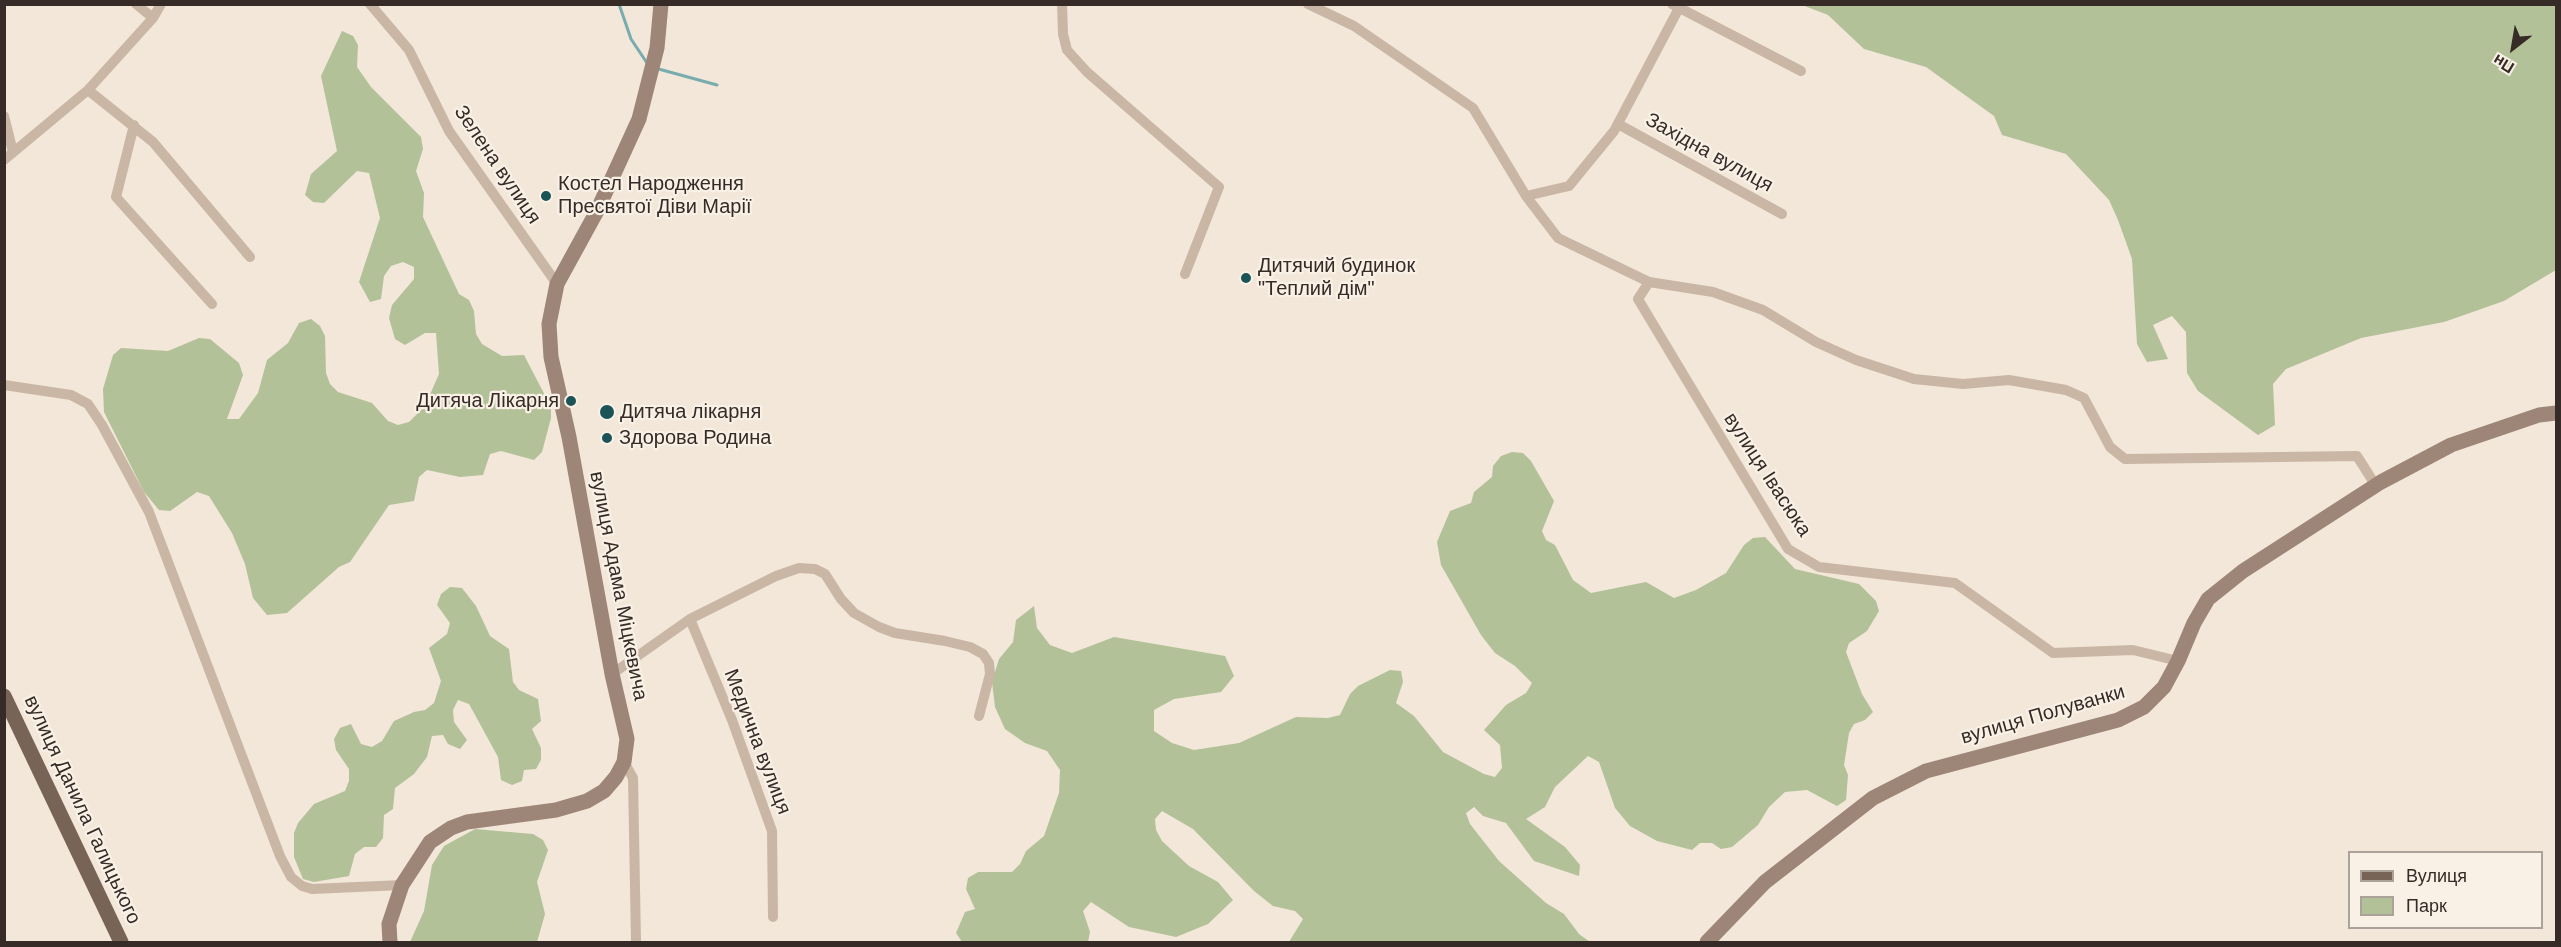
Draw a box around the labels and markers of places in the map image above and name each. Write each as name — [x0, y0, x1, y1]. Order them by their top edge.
place label: Костел Народження Пресвятої Діви Марії — [558, 172, 751, 219]
marker: Костел Народження Пресвятої Діви Марії — [539, 189, 553, 203]
place label: Дитячий будинок "Теплий дім" — [1258, 254, 1415, 301]
marker: Дитячий будинок "Теплий дім" — [1239, 271, 1253, 285]
place label: Дитяча Лікарня — [416, 389, 559, 413]
marker: Дитяча Лікарня — [564, 394, 578, 408]
place label: Дитяча лікарня — [620, 400, 761, 424]
marker: Дитяча лікарня — [598, 403, 616, 421]
place label: Здорова Родина — [619, 426, 771, 450]
marker: Здорова Родина — [600, 431, 614, 445]

